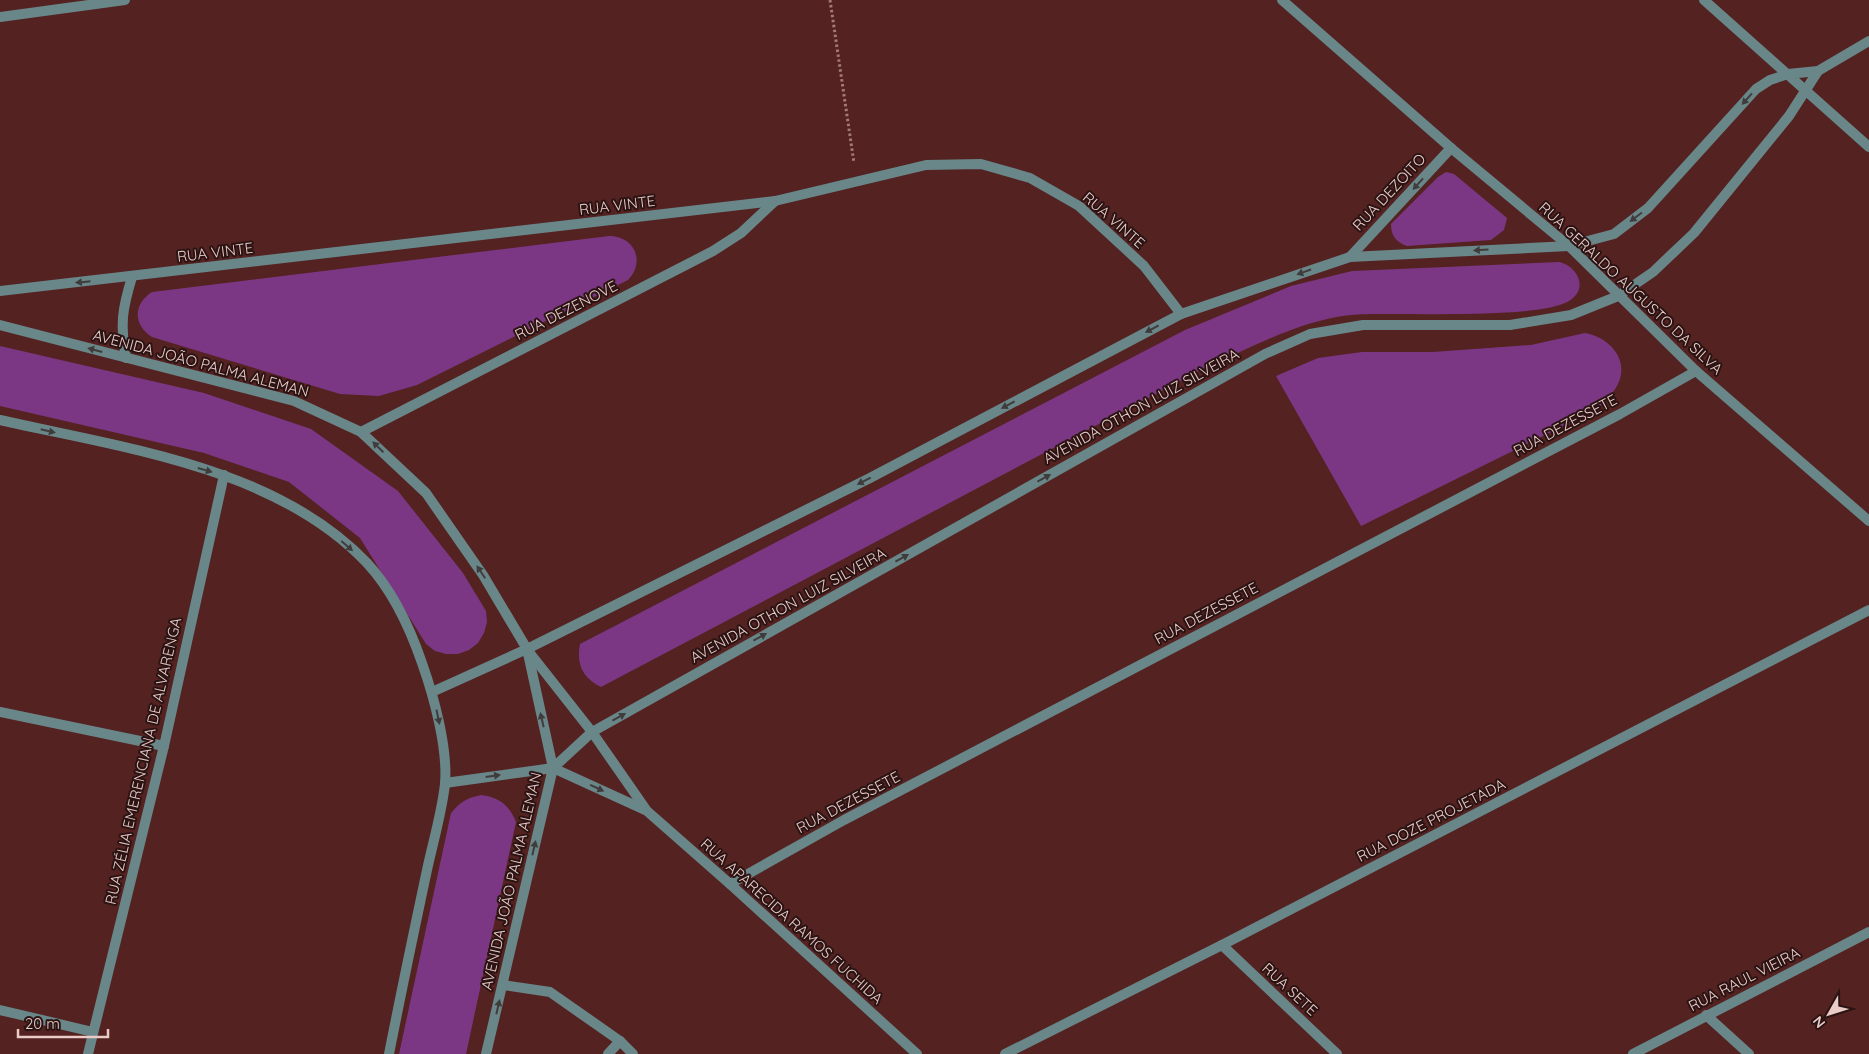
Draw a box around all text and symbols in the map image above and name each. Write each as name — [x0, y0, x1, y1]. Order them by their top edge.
one-way arrow — [1741, 92, 1753, 104]
street label: RUA DEZOITO — [1348, 149, 1430, 235]
one-way arrow — [1412, 177, 1424, 189]
street label: RUA VINTE — [1079, 188, 1149, 252]
street label: RUA VINTE — [578, 191, 656, 219]
street label: RUA GERALDO AUGUSTO DA SILVA — [1535, 198, 1727, 379]
one-way arrow — [1629, 212, 1643, 222]
street label: RUA VINTE — [176, 238, 254, 266]
one-way arrow — [1472, 247, 1488, 255]
one-way arrow — [1296, 269, 1311, 276]
street label: RUA DEZENOVE — [512, 276, 620, 344]
one-way arrow — [75, 278, 91, 286]
street label: AVENIDA JOÃO PALMA ALEMAN — [91, 325, 311, 401]
one-way arrow — [1145, 325, 1159, 333]
street label: AVENIDA OTHON LUIZ SILVEIRA — [1040, 344, 1242, 468]
one-way arrow — [87, 346, 102, 354]
street label: RUA DEZESSETE — [1510, 390, 1620, 460]
one-way arrow — [1001, 401, 1015, 409]
one-way arrow — [40, 427, 55, 435]
one-way arrow — [372, 441, 384, 453]
one-way arrow — [198, 466, 213, 474]
one-way arrow — [1036, 474, 1051, 482]
one-way arrow — [857, 477, 872, 485]
one-way arrow — [341, 540, 353, 552]
street label: AVENIDA OTHON LUIZ SILVEIRA — [687, 543, 889, 667]
one-way arrow — [896, 553, 909, 562]
one-way arrow — [476, 565, 485, 579]
street label: RUA DEZESSETE — [1151, 578, 1261, 648]
street label: RUA ZÉLIA EMERENCIANA DE ALVARENGA — [101, 615, 185, 906]
one-way arrow — [754, 633, 767, 642]
one-way arrow — [434, 710, 442, 726]
one-way arrow — [538, 713, 546, 728]
one-way arrow — [611, 713, 626, 721]
street label: RUA DEZESSETE — [793, 767, 903, 837]
street label: AVENIDA JOÃO PALMA ALEMAN — [477, 770, 545, 992]
one-way arrow — [486, 772, 502, 780]
street label: RUA DOZE PROJETADA — [1353, 774, 1509, 866]
one-way arrow — [590, 784, 604, 792]
street label: RUA APARECIDA RAMOS FUCHIDA — [697, 834, 887, 1008]
one-way arrow — [530, 841, 538, 856]
street label: RUA RAUL VIEIRA — [1685, 943, 1803, 1015]
street label: RUA SETE — [1258, 959, 1322, 1019]
north arrow — [1804, 989, 1854, 1039]
one-way arrow — [494, 999, 502, 1014]
scale bar — [18, 1006, 108, 1038]
text: N — [1809, 1013, 1829, 1032]
text: 20 m — [25, 1014, 60, 1033]

